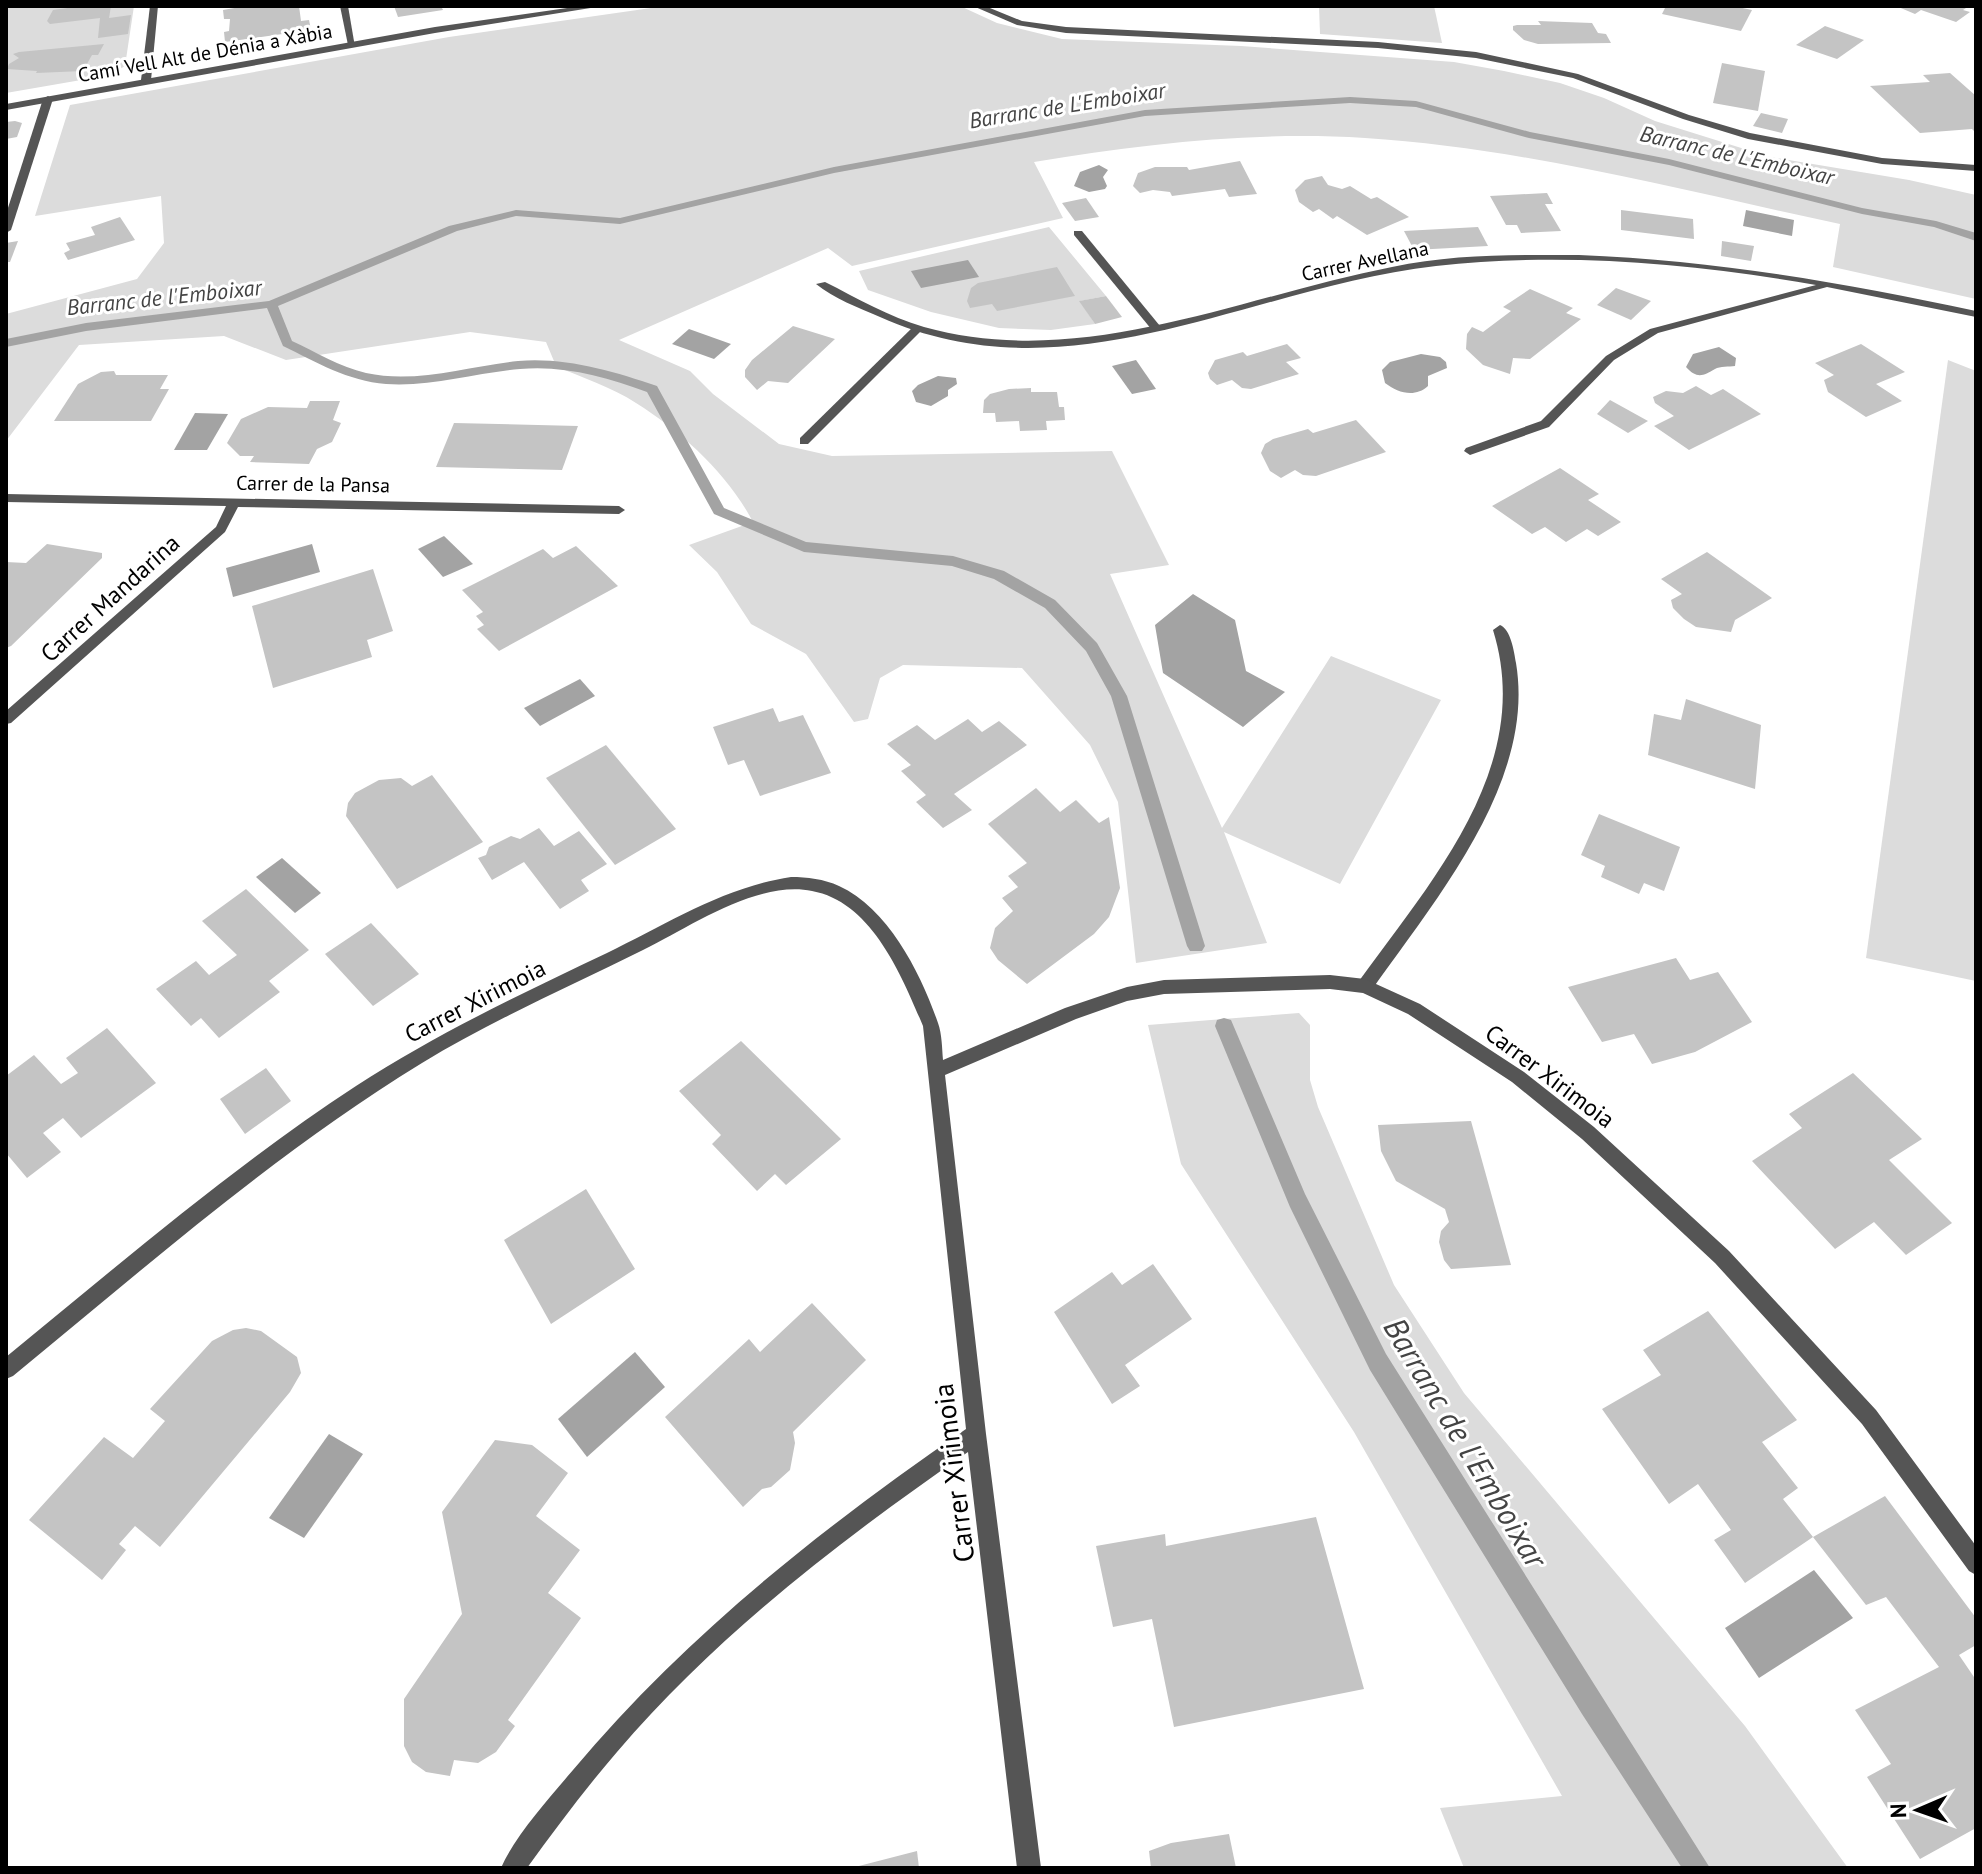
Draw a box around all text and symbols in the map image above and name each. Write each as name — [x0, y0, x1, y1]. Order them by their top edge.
street label: Camí Vell Alt de Dénia a Xàbia — [76, 18, 334, 88]
water label: Barranc de L'Emboixar — [967, 75, 1169, 134]
water label: Barranc de L'Emboixar — [1637, 119, 1838, 191]
street label: Carrer Avellana — [1299, 235, 1431, 287]
water label: Barranc de l'Emboixar — [65, 273, 265, 321]
street label: Carrer de la Pansa — [236, 470, 390, 498]
street label: Carrer Mandarina — [34, 527, 186, 669]
street label: Carrer Xirimoia — [399, 952, 551, 1050]
street label: Carrer Xirimoia — [1479, 1017, 1621, 1135]
water label: Barranc de l'Emboixar — [1375, 1309, 1559, 1577]
street label: Carrer Xirimoia — [924, 1382, 982, 1564]
north arrow — [1878, 1770, 1958, 1850]
text: N — [1884, 1803, 1912, 1818]

